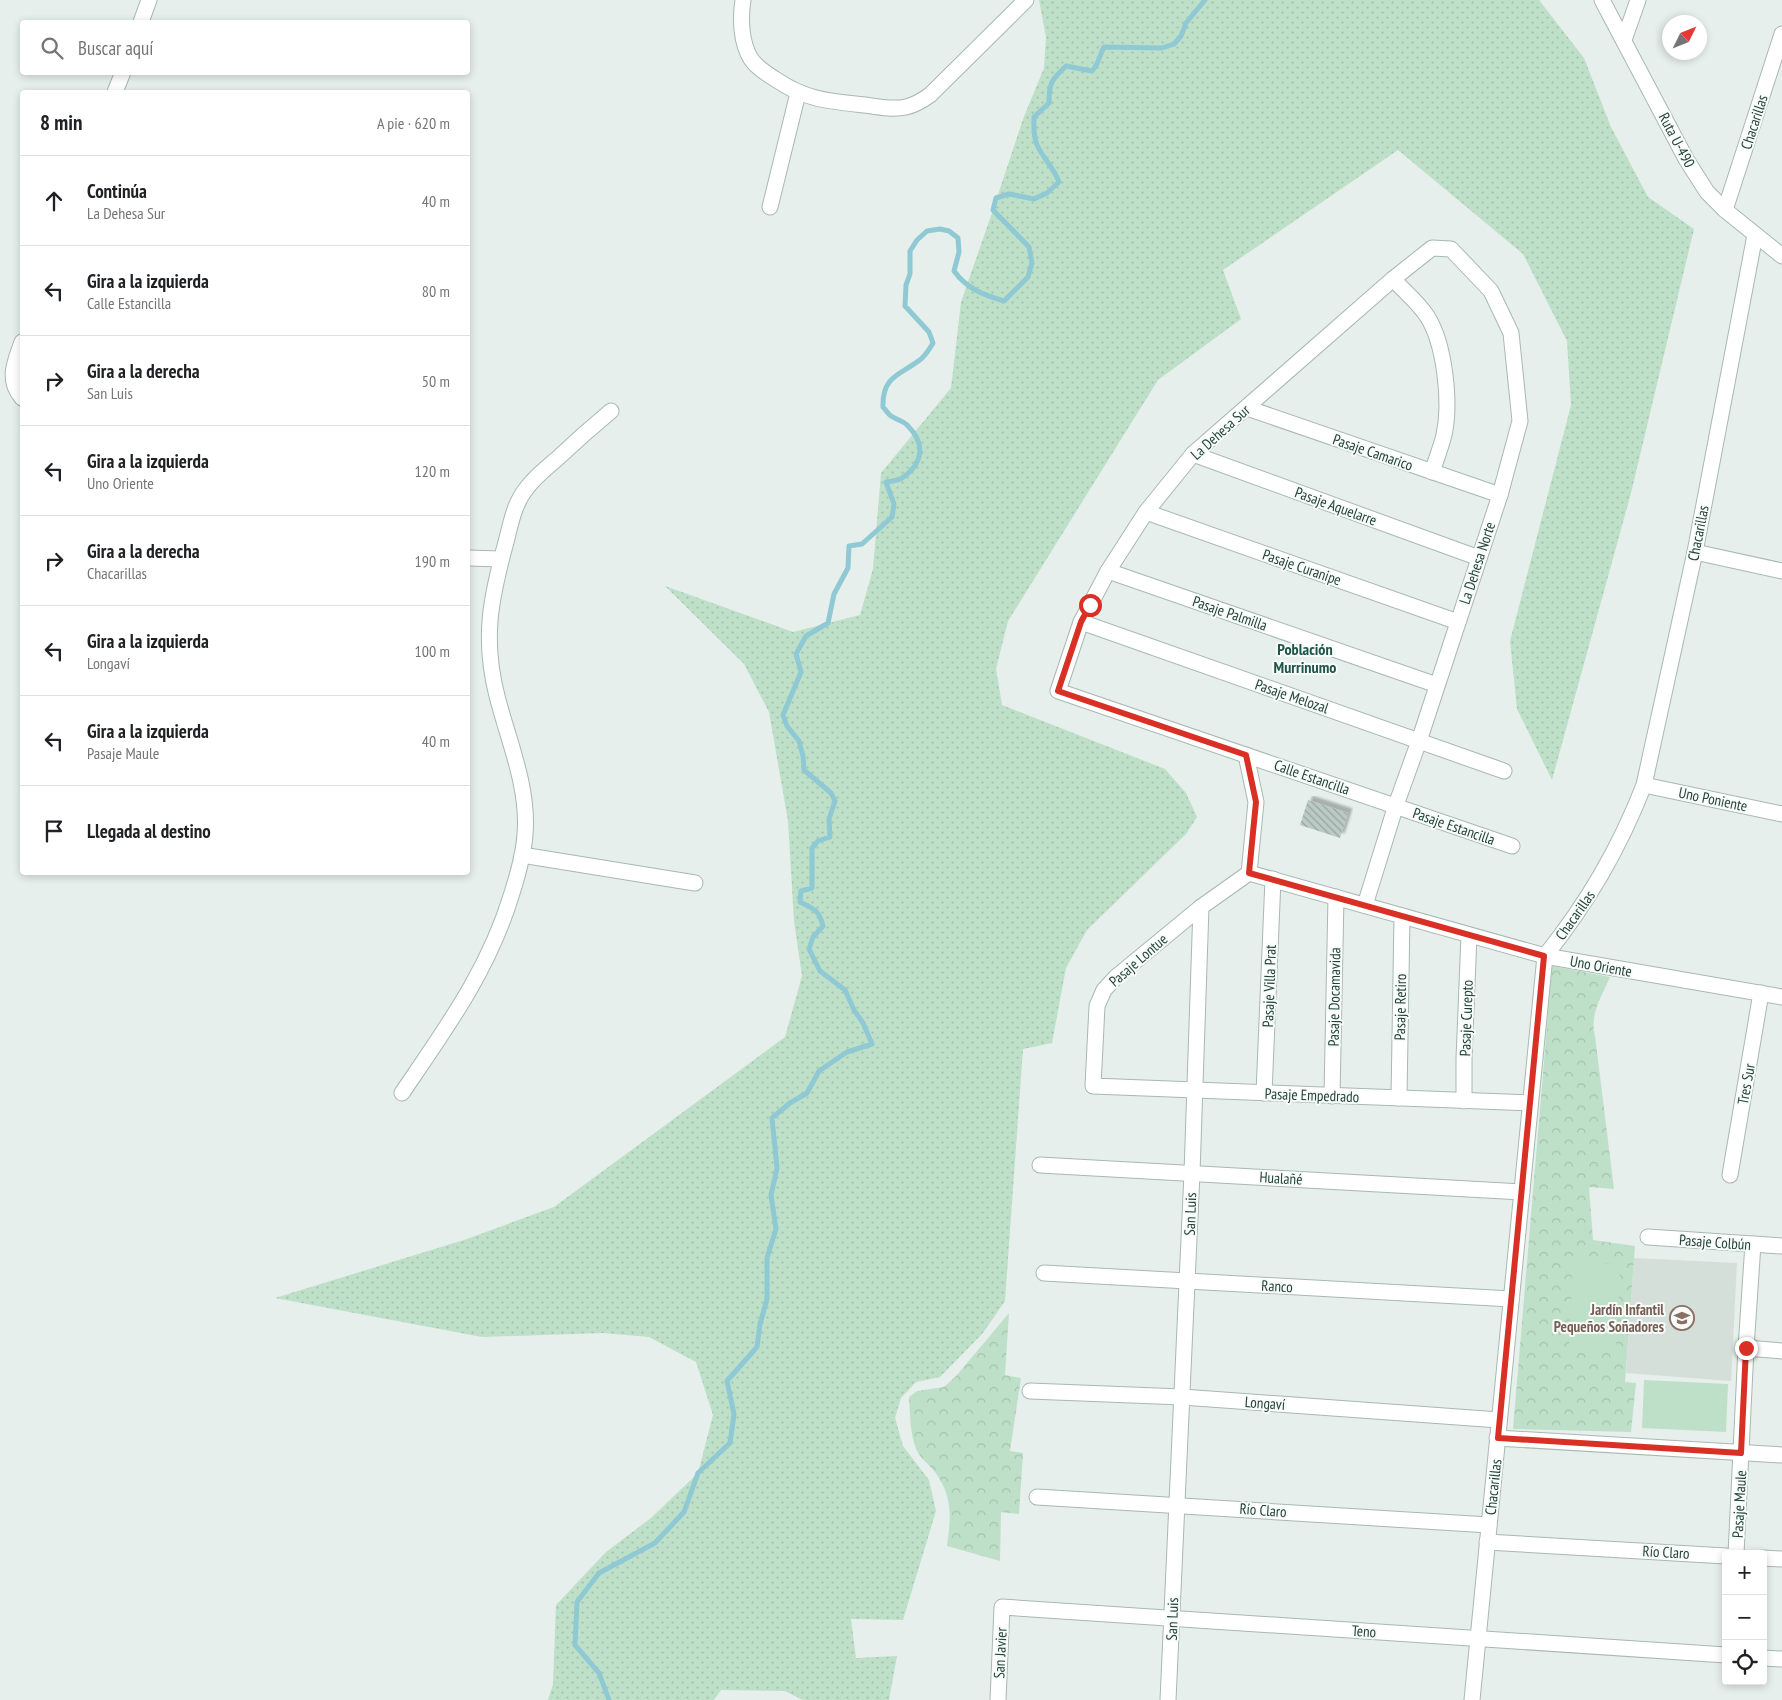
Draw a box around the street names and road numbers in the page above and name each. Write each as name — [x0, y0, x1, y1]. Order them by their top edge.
street label: Chacarillas — [1736, 92, 1772, 152]
street label: Ruta U-490 — [1655, 109, 1699, 171]
street label: La Dehesa Sur — [1186, 400, 1254, 464]
street label: Pasaje Camarico — [1330, 429, 1416, 475]
street label: Pasaje Aquelarre — [1293, 482, 1379, 530]
street label: Chacarillas — [1683, 504, 1713, 562]
street label: La Dehesa Norte — [1455, 519, 1499, 607]
street label: Pasaje Curanipe — [1260, 545, 1344, 589]
street label: Pasaje Palmilla — [1190, 591, 1270, 635]
street label: Pasaje Melozal — [1253, 675, 1332, 718]
street label: Calle Estancilla — [1272, 755, 1352, 799]
street label: Uno Poniente — [1677, 782, 1749, 816]
street label: Pasaje Estancilla — [1410, 803, 1498, 849]
street label: Chacarillas — [1551, 887, 1599, 943]
street label: Pasaje Lontue — [1105, 929, 1171, 991]
street label: Pasaje Villa Prat — [1258, 944, 1280, 1028]
street label: Pasaje Docamavida — [1324, 947, 1344, 1047]
street label: Uno Oriente — [1569, 951, 1633, 981]
street label: Pasaje Retiro — [1390, 973, 1410, 1041]
street label: Pasaje Curepto — [1455, 979, 1477, 1057]
street label: Tres Sur — [1733, 1061, 1759, 1106]
street label: Pasaje Empedrado — [1264, 1084, 1360, 1106]
street label: Hualañé — [1259, 1167, 1303, 1189]
street label: San Luis — [1180, 1192, 1200, 1236]
street label: Pasaje Colbún — [1678, 1230, 1752, 1254]
street label: Ranco — [1261, 1276, 1293, 1296]
street label: Longaví — [1244, 1392, 1286, 1414]
street label: Chacarillas — [1481, 1458, 1505, 1516]
street label: Pasaje Maule — [1728, 1470, 1750, 1538]
street label: Río Claro — [1239, 1499, 1287, 1521]
street label: Río Claro — [1642, 1541, 1690, 1563]
street label: San Luis — [1162, 1597, 1182, 1641]
street label: Teno — [1351, 1621, 1377, 1641]
street label: San Javier — [989, 1626, 1011, 1679]

